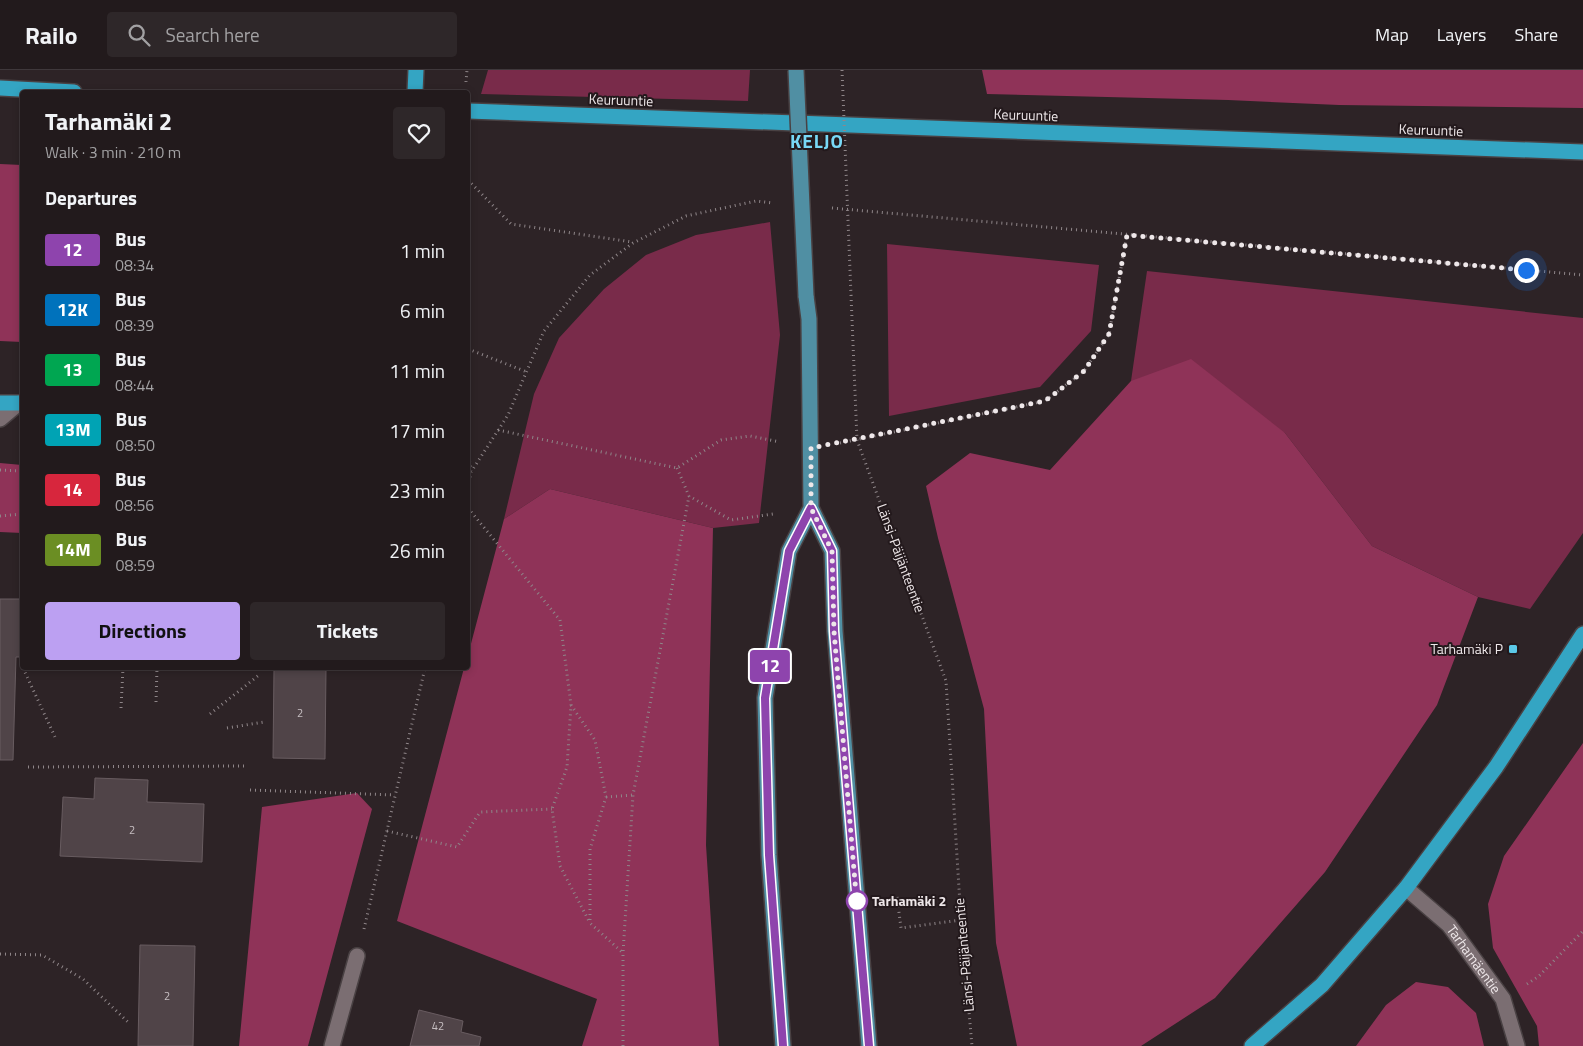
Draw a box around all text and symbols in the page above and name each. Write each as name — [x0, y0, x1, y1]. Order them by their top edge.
search box — [107, 12, 457, 57]
text: Railo — [25, 17, 77, 53]
text: Search here — [165, 20, 260, 49]
icon: search — [125, 21, 153, 49]
text: Map — [1375, 21, 1409, 48]
text: Layers — [1437, 21, 1486, 48]
text: Share — [1514, 21, 1558, 48]
street label: Keuruuntie — [588, 88, 654, 111]
text: Tarhamäki 2 — [45, 103, 172, 139]
street label: Keuruuntie — [993, 103, 1059, 126]
button: heart — [393, 107, 445, 159]
street label: Keuruuntie — [1398, 118, 1464, 141]
district label: KELJO — [790, 126, 844, 155]
text: Walk · 3 min · 210 m — [45, 140, 181, 164]
text: Departures — [45, 183, 137, 212]
text: Bus — [115, 224, 146, 253]
text: 12 — [62, 236, 83, 263]
text: 1 min — [400, 236, 445, 265]
text: 08:34 — [115, 253, 154, 277]
your location — [1514, 258, 1539, 283]
text: Bus — [115, 284, 146, 313]
text: 12K — [57, 296, 88, 323]
text: 6 min — [400, 296, 445, 325]
text: 08:39 — [115, 313, 154, 337]
text: Bus — [115, 344, 146, 373]
text: 13 — [62, 356, 83, 383]
text: 11 min — [389, 356, 445, 385]
text: 08:44 — [115, 373, 154, 397]
text: Bus — [116, 404, 147, 433]
text: 13M — [55, 416, 91, 443]
text: 17 min — [389, 416, 445, 445]
text: 08:50 — [116, 433, 155, 457]
text: Bus — [115, 464, 146, 493]
text: 14 — [62, 476, 83, 503]
text: 23 min — [389, 476, 445, 505]
text: 08:56 — [115, 493, 154, 517]
street label: Länsi-Päijänteentie — [872, 500, 931, 615]
text: Bus — [116, 524, 147, 553]
text: 14M — [55, 536, 91, 563]
text: 26 min — [389, 536, 445, 565]
text: 08:59 — [116, 553, 155, 577]
button: Directions — [45, 602, 240, 660]
button: Tickets — [250, 602, 445, 660]
place label: Tarhamäki P — [1431, 638, 1503, 659]
marker: Tarhamäki P — [1507, 643, 1519, 655]
line badge: 12 — [748, 650, 792, 682]
text: 12 — [760, 652, 780, 679]
house number: 2 — [297, 705, 303, 721]
house number: 2 — [129, 822, 135, 838]
marker: Tarhamäki 2 — [846, 890, 868, 912]
place label: Tarhamäki 2 — [872, 890, 946, 911]
street label: Länsi-Päijänteentie — [948, 897, 979, 1013]
street label: Tarhamäentie — [1442, 920, 1507, 998]
house number: 2 — [164, 988, 170, 1004]
house number: 42 — [432, 1018, 444, 1034]

